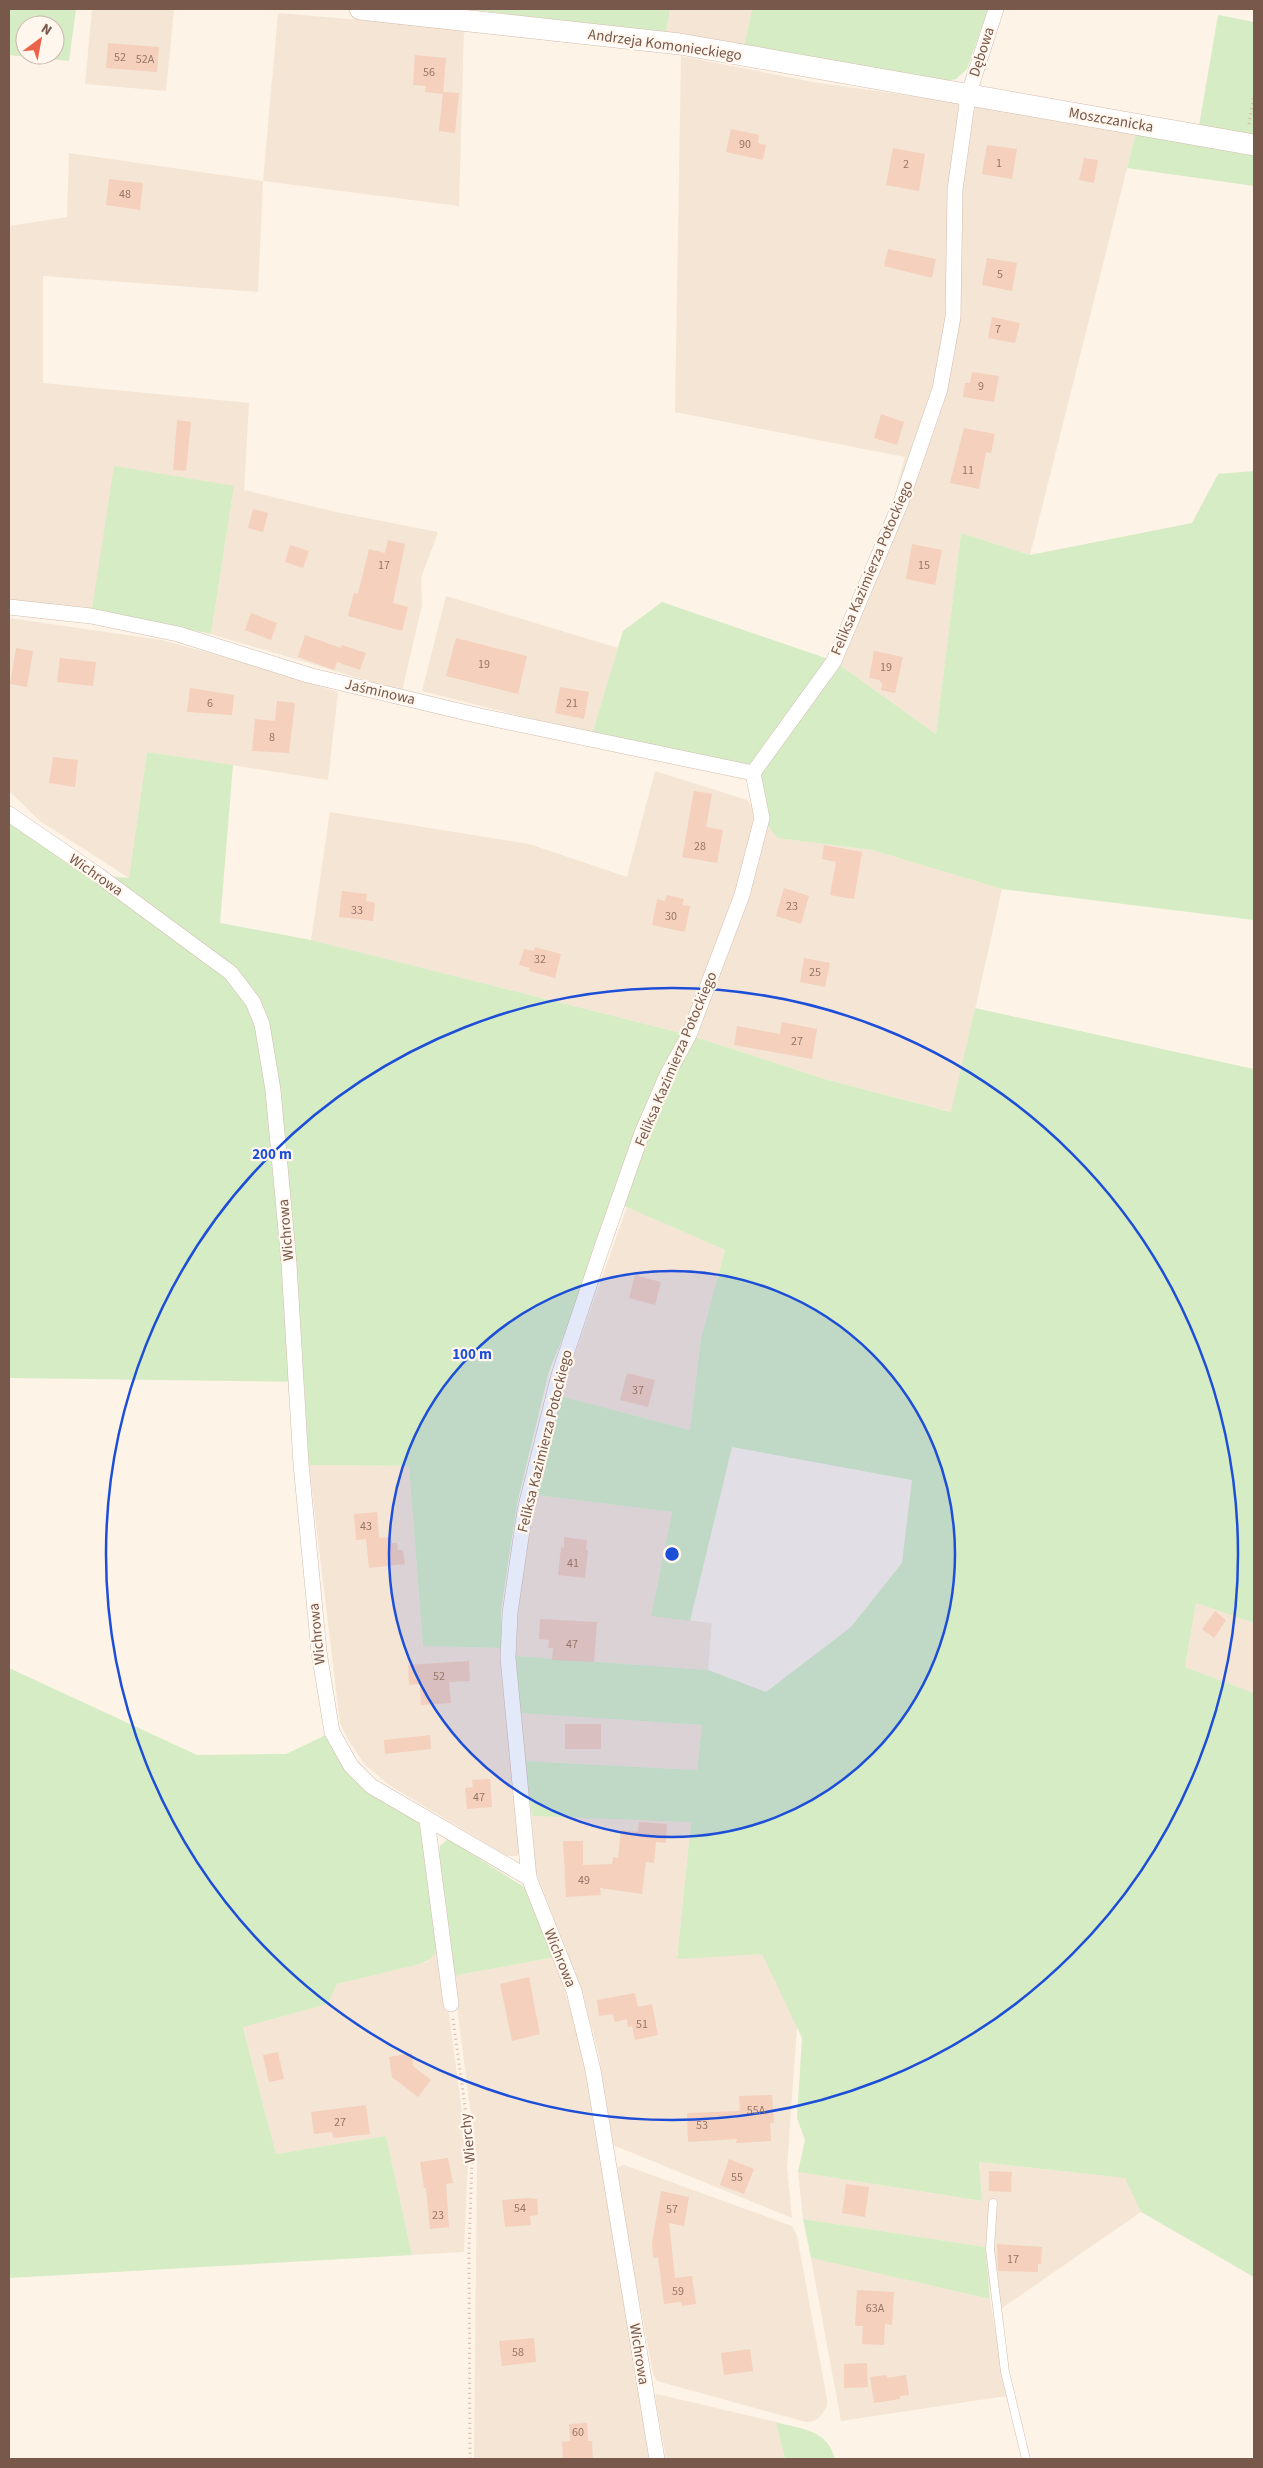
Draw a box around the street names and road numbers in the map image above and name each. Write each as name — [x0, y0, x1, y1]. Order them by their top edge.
street label: Andrzeja Komonieckiego — [587, 24, 743, 66]
street label: Dębowa — [964, 24, 1000, 80]
street label: Moszczanicka — [1067, 102, 1155, 138]
street label: Feliksa Kazimierza Potockiego — [826, 477, 918, 659]
street label: Jaśminowa — [343, 674, 417, 710]
street label: Wichrowa — [65, 849, 127, 901]
street label: Feliksa Kazimierza Potockiego — [630, 968, 722, 1150]
street label: Wichrowa — [273, 1198, 299, 1262]
street label: Feliksa Kazimierza Potockiego — [512, 1347, 578, 1535]
street label: Wichrowa — [303, 1602, 331, 1666]
street label: Wichrowa — [539, 1925, 581, 1991]
street label: Wierchy — [455, 2112, 481, 2164]
street label: Wichrowa — [624, 2322, 654, 2386]

